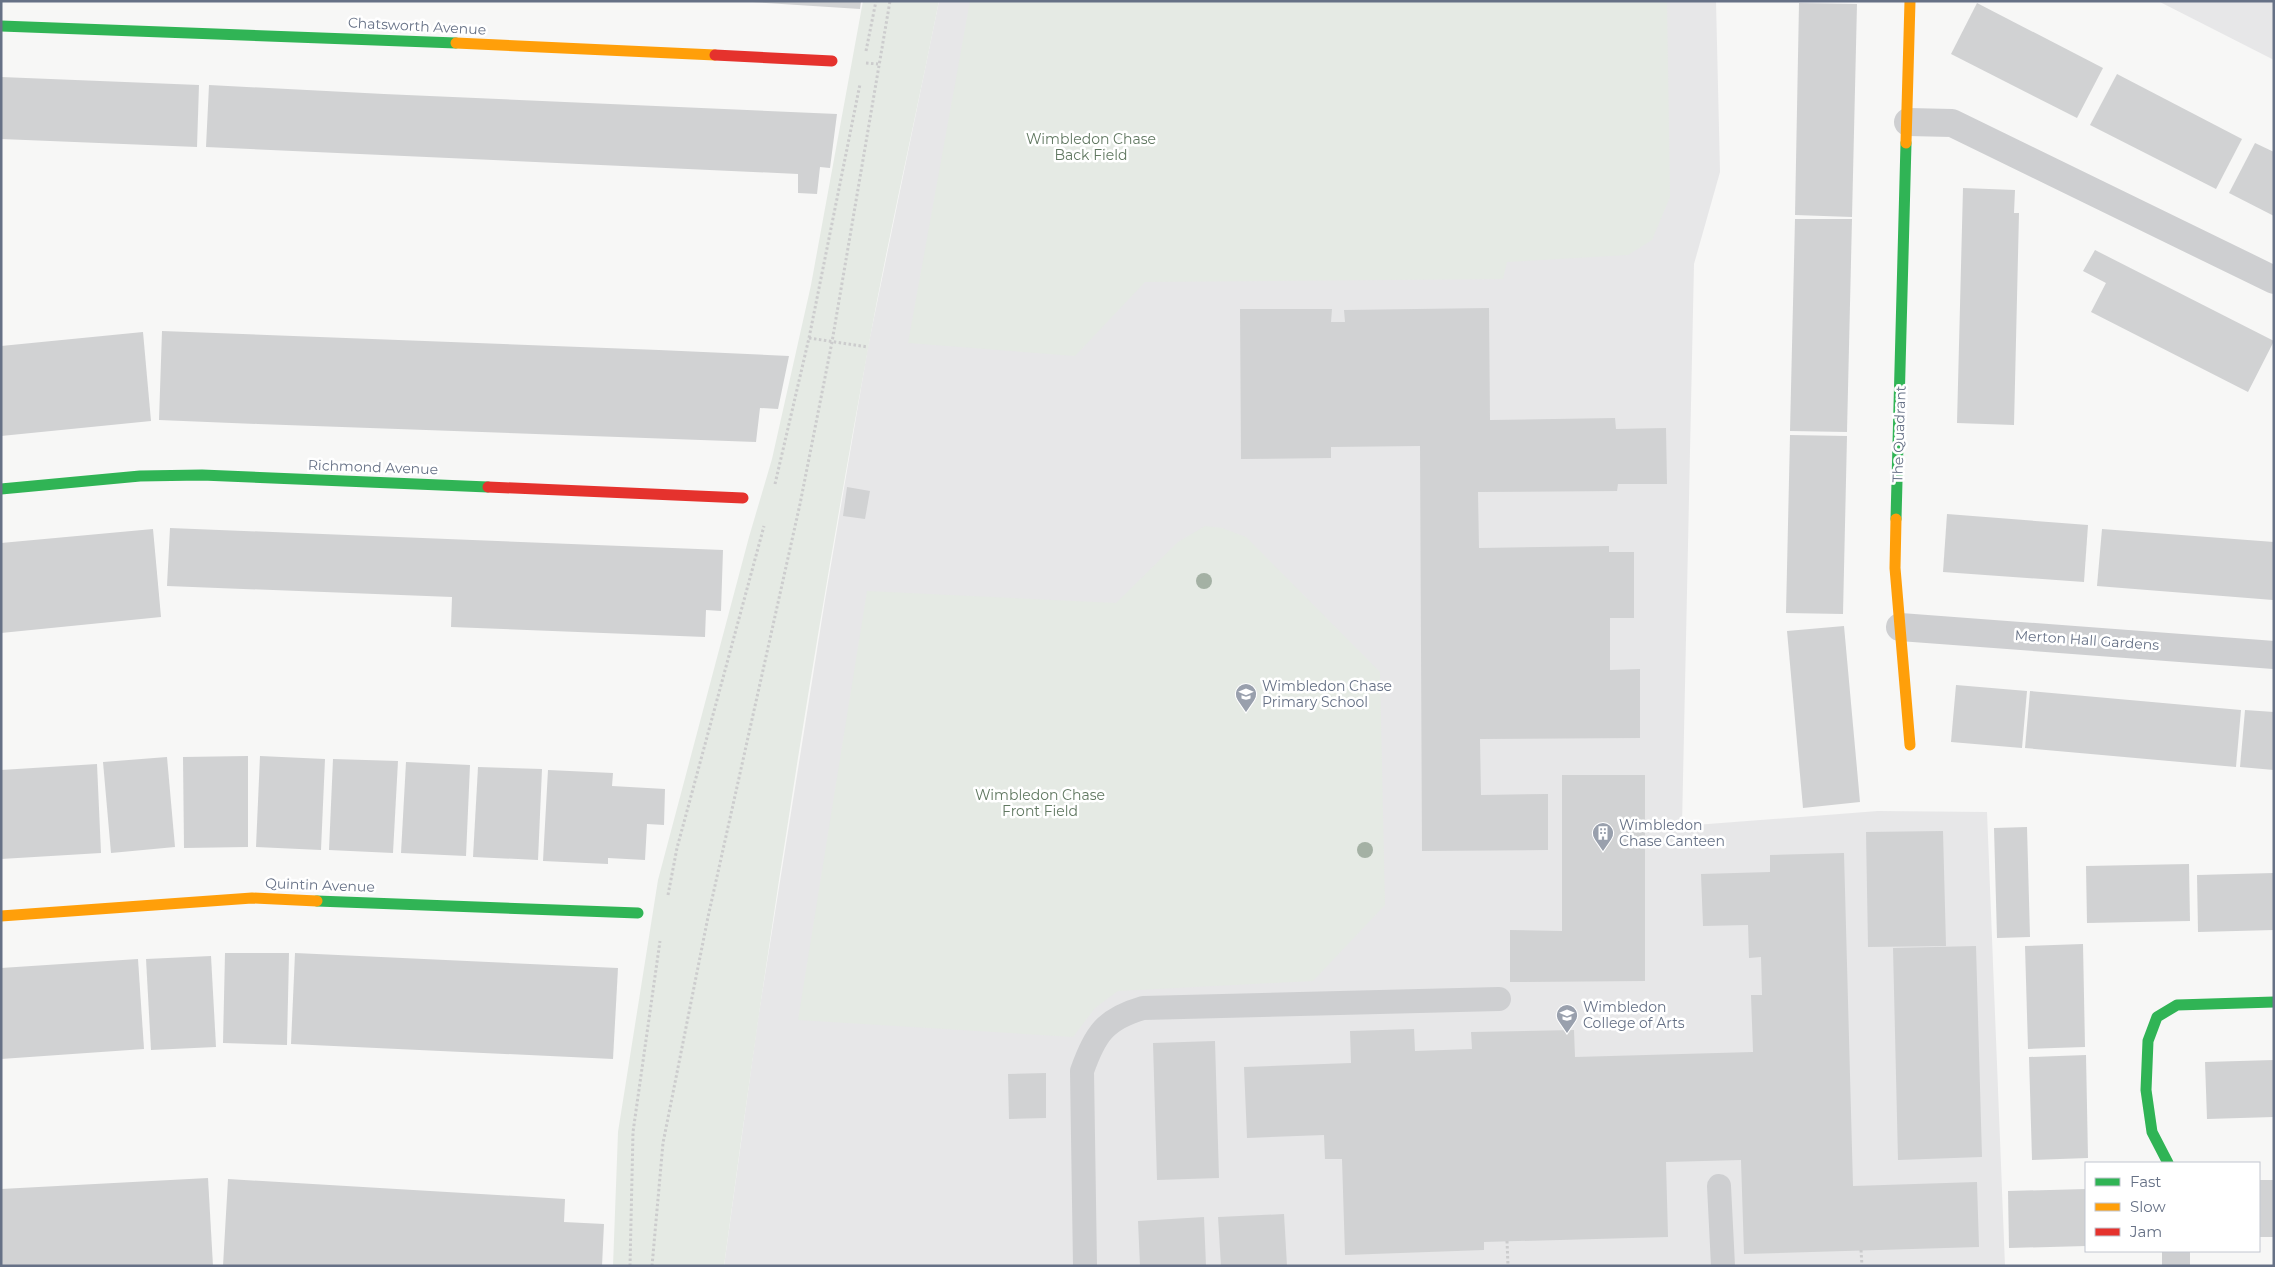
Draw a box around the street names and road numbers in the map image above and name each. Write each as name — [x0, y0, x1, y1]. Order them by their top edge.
street label: Chatsworth Avenue — [347, 13, 487, 39]
street label: The Quadrant — [1888, 385, 1910, 483]
street label: Richmond Avenue — [308, 456, 438, 478]
street label: Merton Hall Gardens — [2014, 626, 2160, 654]
street label: Quintin Avenue — [265, 874, 375, 896]

